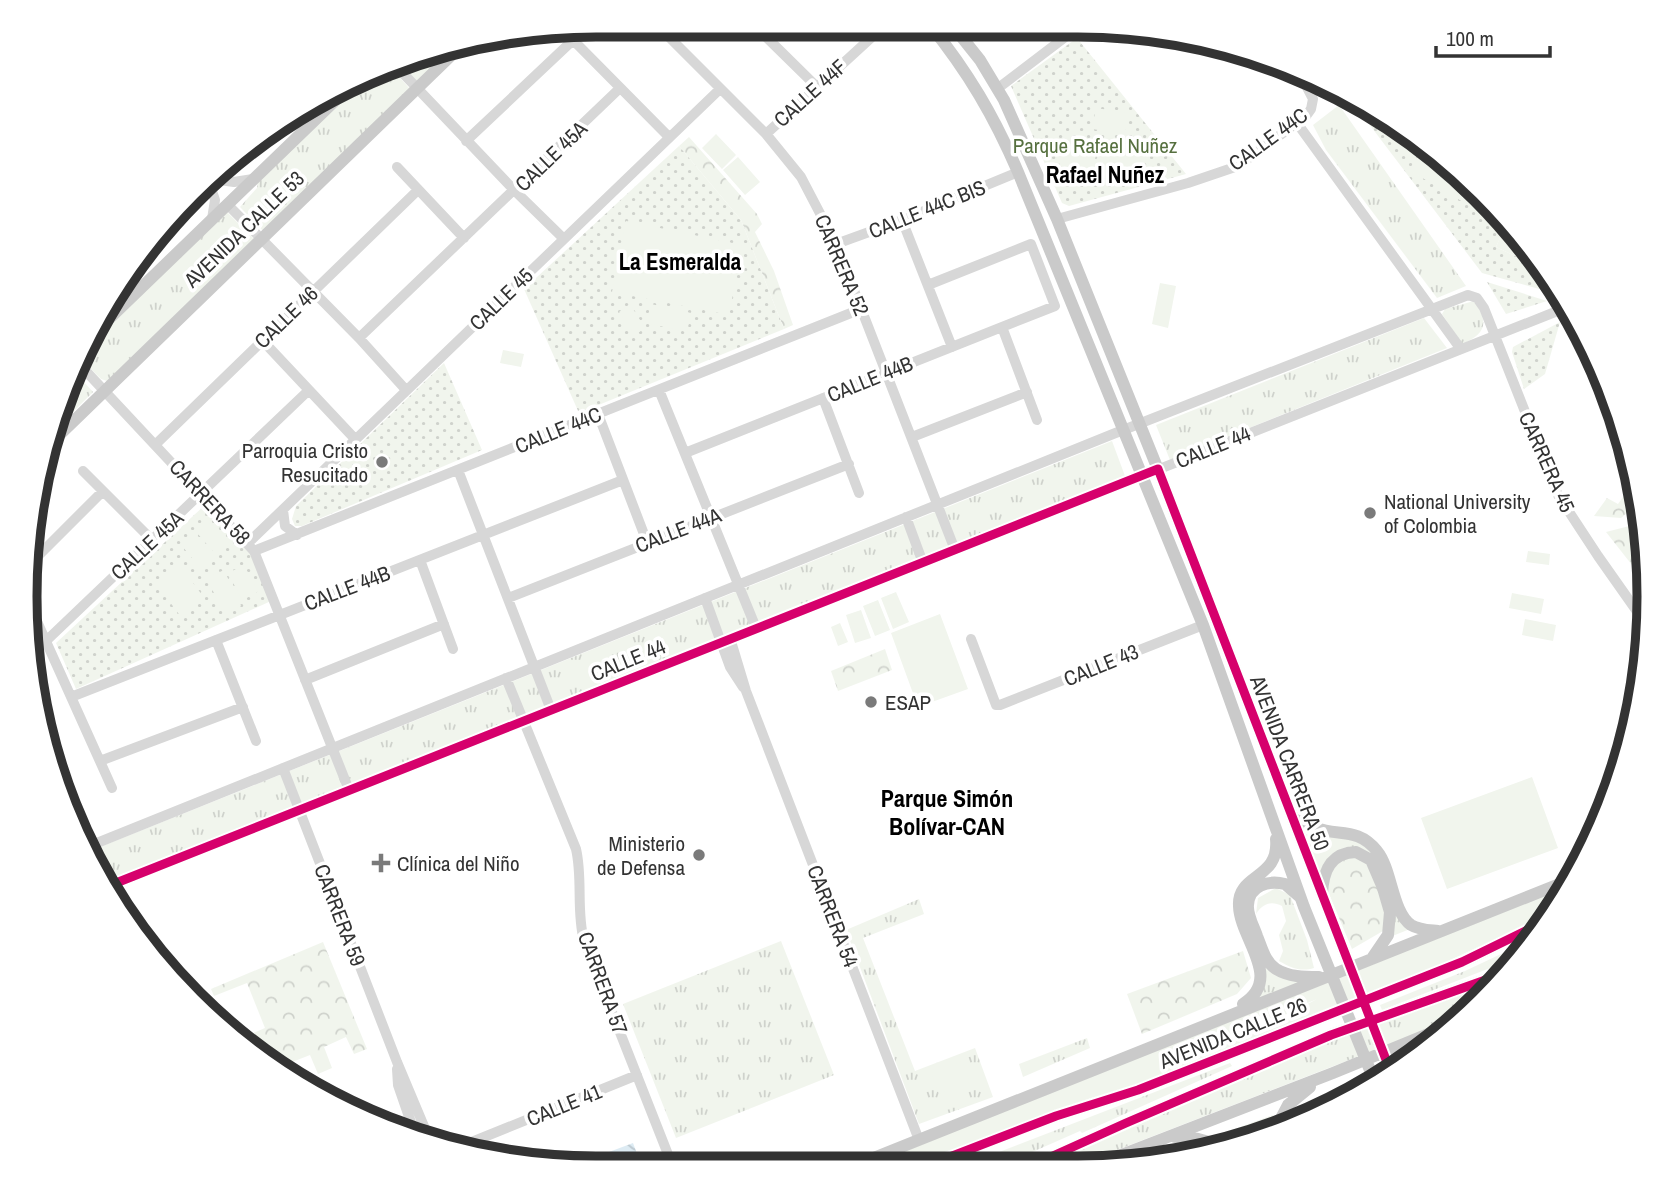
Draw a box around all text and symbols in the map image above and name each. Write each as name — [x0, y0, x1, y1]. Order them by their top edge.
scale bar — [1436, 14, 1550, 58]
text: 100 m — [1446, 24, 1494, 53]
street label: CALLE 44F — [767, 52, 853, 134]
street label: CALLE 44C — [1223, 101, 1313, 177]
street label: CALLE 45A — [509, 114, 594, 198]
park label: Parque Rafael Nuñez — [1013, 131, 1178, 160]
district label: Rafael Nuñez — [1046, 159, 1165, 190]
street label: AVENIDA CALLE 53 — [177, 164, 310, 295]
street label: CALLE 44C BIS — [864, 172, 990, 246]
street label: CARRERA 52 — [808, 210, 876, 320]
district label: La Esmeralda — [619, 246, 742, 277]
street label: CALLE 45 — [463, 261, 539, 337]
street label: CALLE 46 — [248, 279, 324, 355]
street label: CALLE 44B — [823, 349, 917, 409]
street label: CALLE 44C — [510, 400, 606, 460]
street label: CARRERA 45 — [1512, 407, 1582, 517]
street label: CALLE 44 — [1171, 419, 1255, 475]
place label: Parroquia Cristo Resucitado — [242, 436, 368, 489]
street label: CARRERA 58 — [163, 453, 257, 551]
marker: Parroquia Cristo Resucitado — [374, 454, 390, 470]
place label: National University of Colombia — [1384, 487, 1531, 540]
street label: CALLE 44A — [631, 500, 726, 560]
street label: CALLE 45A — [104, 503, 190, 586]
marker: National University of Colombia — [1362, 505, 1378, 521]
street label: CALLE 44B — [300, 558, 394, 618]
street label: CALLE 44 — [586, 632, 670, 688]
street label: CALLE 43 — [1059, 637, 1143, 693]
street label: AVENIDA CARRERA 50 — [1243, 670, 1337, 855]
place label: ESAP — [885, 688, 931, 717]
marker: ESAP — [863, 694, 879, 710]
district label: Parque Simón Bolívar-CAN — [881, 782, 1013, 842]
place label: Ministerio de Defensa — [597, 829, 685, 882]
marker: Ministerio de Defensa — [691, 847, 707, 863]
place label: Clínica del Niño — [397, 849, 520, 878]
marker: Clínica del Niño — [371, 853, 391, 873]
street label: CARRERA 59 — [307, 860, 373, 970]
street label: CARRERA 54 — [800, 861, 866, 972]
street label: CARRERA 57 — [571, 928, 635, 1038]
street label: AVENIDA CALLE 26 — [1154, 990, 1311, 1076]
street label: CALLE 41 — [522, 1077, 606, 1133]

